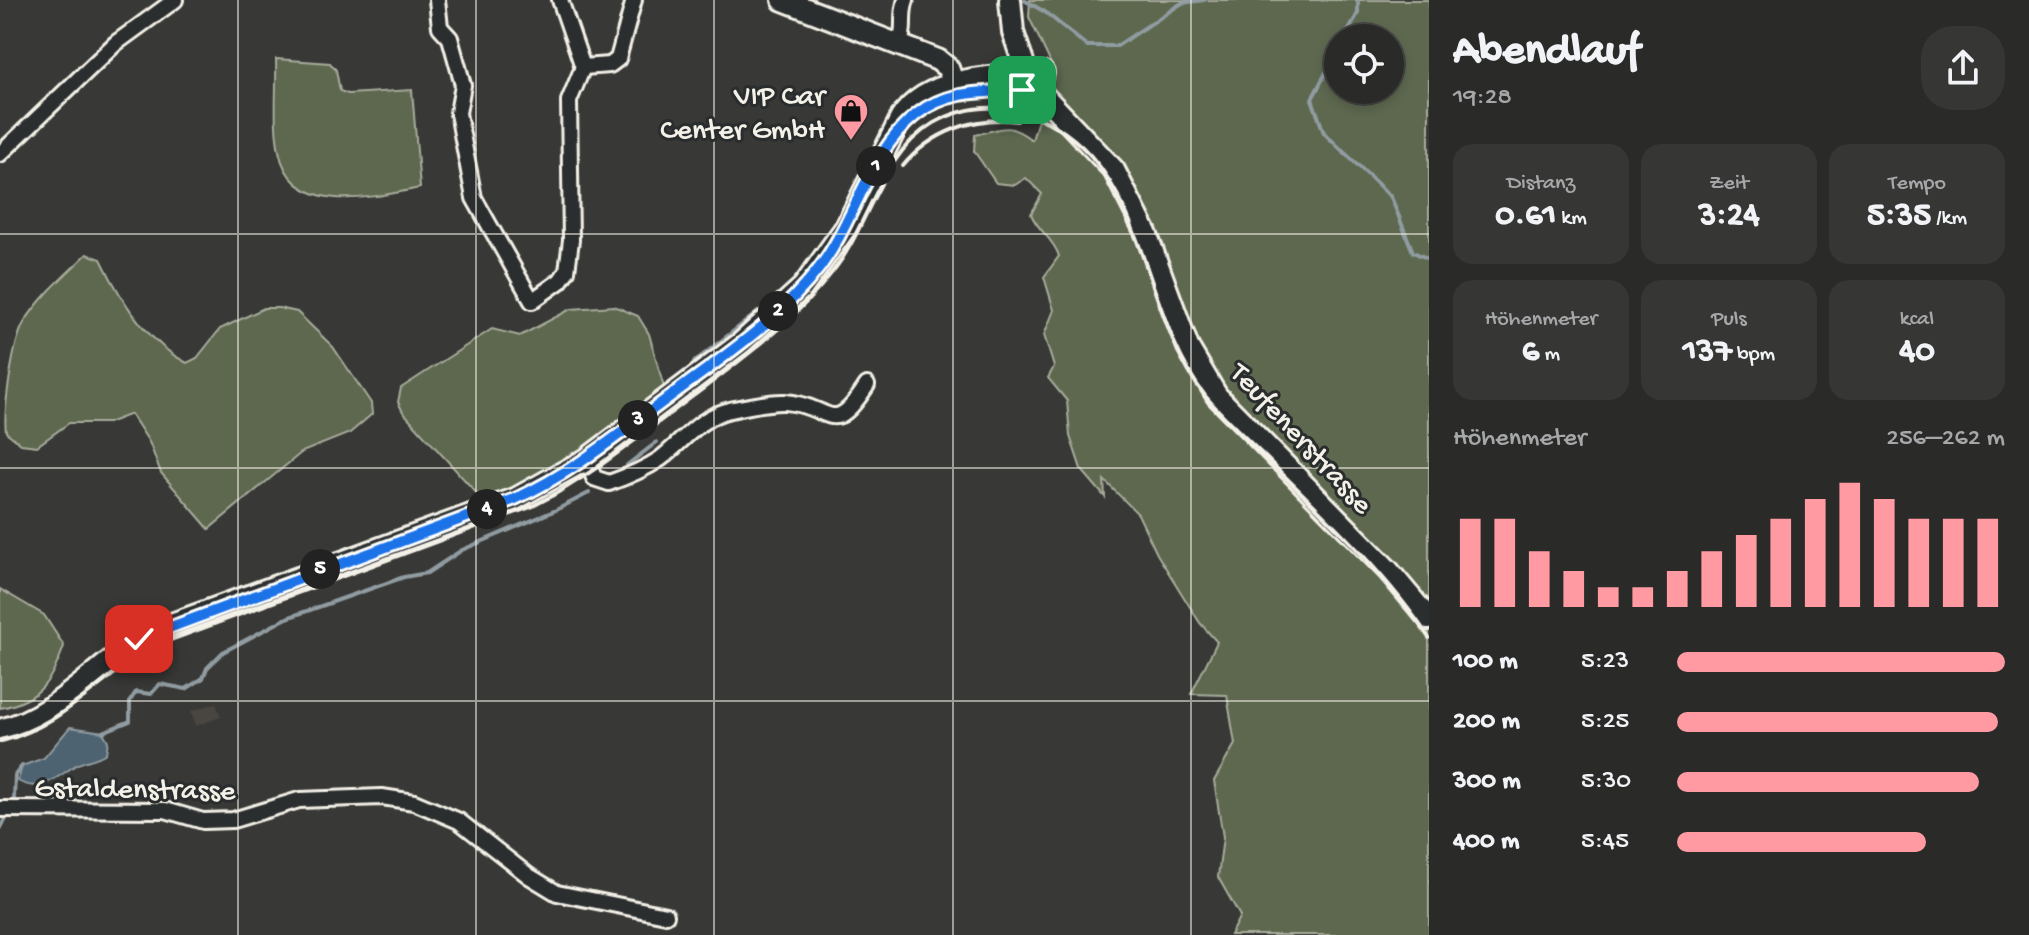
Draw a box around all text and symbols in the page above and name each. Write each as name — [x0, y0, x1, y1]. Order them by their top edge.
map controls — [1324, 24, 1404, 104]
button: locate — [1324, 24, 1404, 104]
button: share — [1921, 26, 2005, 110]
text: Abendlauf — [1453, 27, 1640, 79]
pin — [988, 56, 1056, 124]
icon: arrive — [1000, 68, 1044, 112]
place label: VIP Car Center GmbH — [660, 81, 827, 150]
text: 19:28 — [1453, 83, 1512, 114]
shop icon: VIP Car Center GmbH — [832, 92, 870, 142]
pin: 1 — [856, 146, 896, 186]
text: 1 — [872, 153, 880, 179]
text: Distanz — [1507, 171, 1575, 197]
text: Zeit — [1709, 171, 1749, 197]
text: Tempo — [1888, 171, 1946, 197]
text: 0.61 — [1495, 197, 1556, 237]
text: 3:24 — [1698, 197, 1760, 237]
text: 5:35 — [1867, 197, 1931, 237]
text: km — [1556, 206, 1587, 232]
text: /km — [1931, 206, 1967, 232]
pin: 2 — [758, 291, 798, 331]
text: 2 — [773, 298, 783, 324]
text: Höhenmeter — [1485, 307, 1597, 333]
text: Puls — [1711, 307, 1747, 333]
text: kcal — [1900, 307, 1934, 333]
text: 6 — [1522, 333, 1539, 373]
text: 137 — [1683, 333, 1732, 373]
text: 40 — [1899, 333, 1935, 373]
text: m — [1539, 342, 1560, 368]
text: bpm — [1732, 342, 1775, 368]
street label: Teufenerstrasse — [1219, 356, 1379, 523]
pin: 3 — [618, 400, 658, 440]
text: 3 — [632, 407, 644, 433]
text: Höhenmeter — [1453, 424, 1586, 455]
text: 256–262 m — [1886, 424, 2005, 455]
pin: 4 — [467, 489, 507, 529]
text: 4 — [482, 496, 492, 522]
pin: 5 — [300, 549, 340, 589]
text: 5 — [314, 556, 326, 582]
pin — [105, 605, 173, 673]
icon: check — [117, 617, 161, 661]
text: 100 m — [1453, 647, 1518, 678]
text: 5:23 — [1581, 647, 1629, 678]
text: 200 m — [1453, 707, 1520, 738]
text: 5:25 — [1581, 707, 1629, 738]
text: 300 m — [1453, 767, 1521, 798]
text: 5:30 — [1581, 767, 1631, 798]
street label: Gstaldenstrasse — [34, 772, 236, 811]
text: 400 m — [1453, 827, 1519, 858]
text: 5:45 — [1581, 827, 1629, 858]

